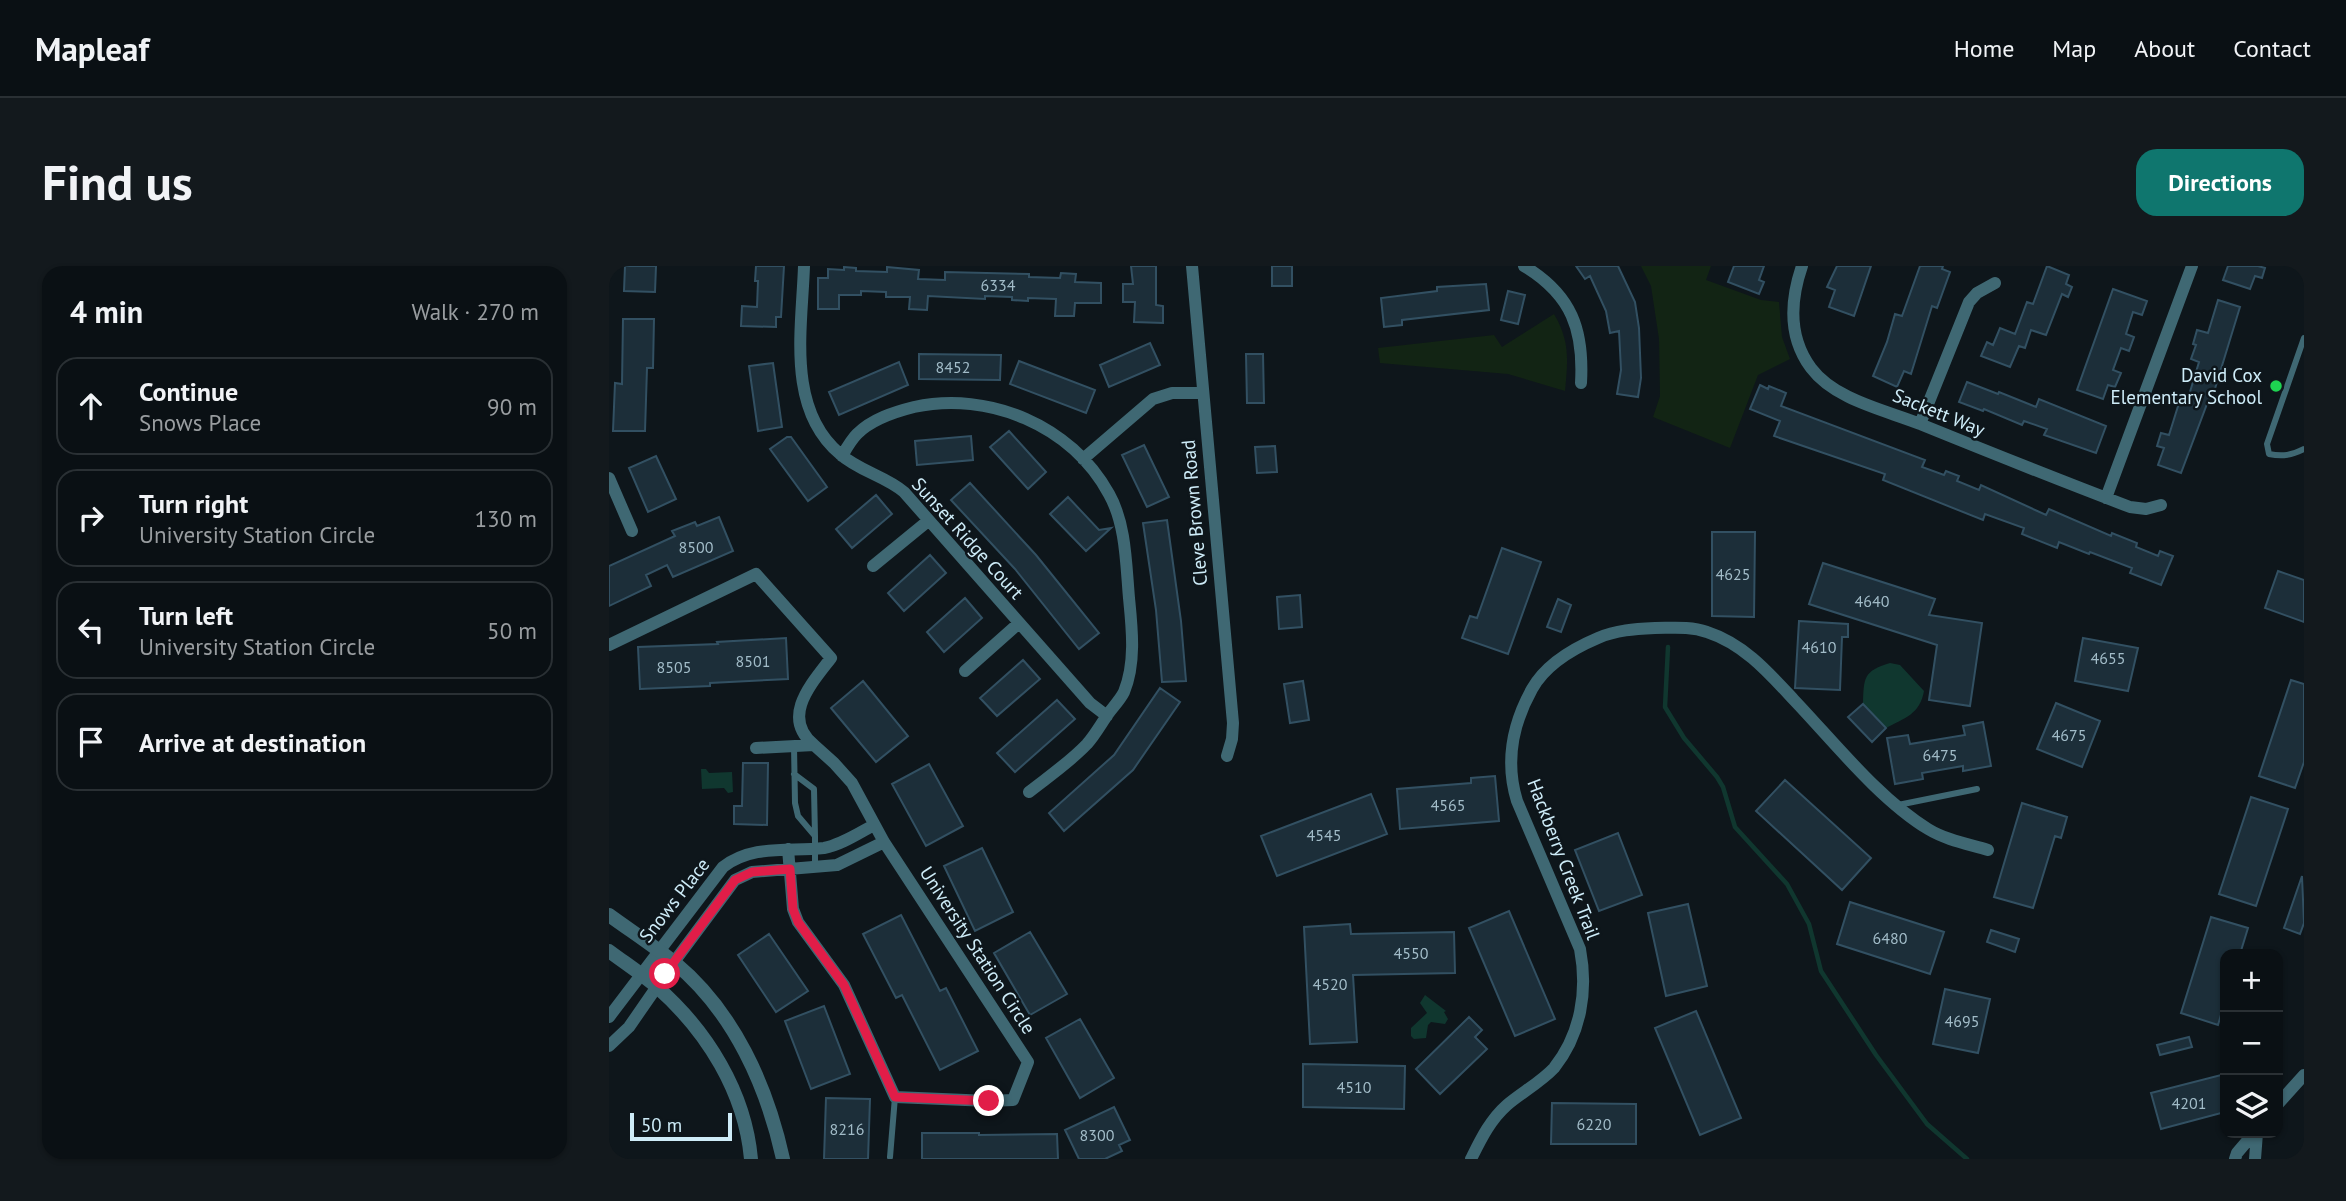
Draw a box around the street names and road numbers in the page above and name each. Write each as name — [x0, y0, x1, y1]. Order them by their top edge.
street label: Sackett Way — [1889, 383, 1989, 441]
street label: Cleve Brown Road — [1176, 439, 1212, 587]
street label: Sunset Ridge Court — [907, 472, 1029, 604]
street label: Hackberry Creek Trail — [1522, 775, 1606, 943]
street label: Snows Place — [633, 853, 715, 947]
street label: University Station Circle — [915, 862, 1041, 1038]

